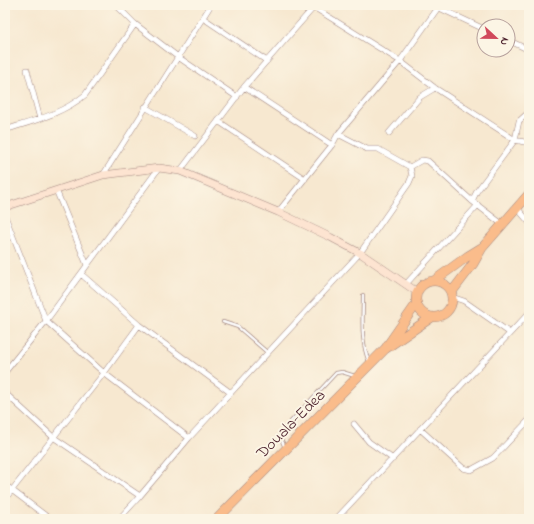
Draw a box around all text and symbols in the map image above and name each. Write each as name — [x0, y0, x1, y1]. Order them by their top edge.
north arrow — [476, 18, 516, 58]
text: N — [496, 35, 513, 48]
street label: Douala-Edea — [251, 384, 332, 465]

